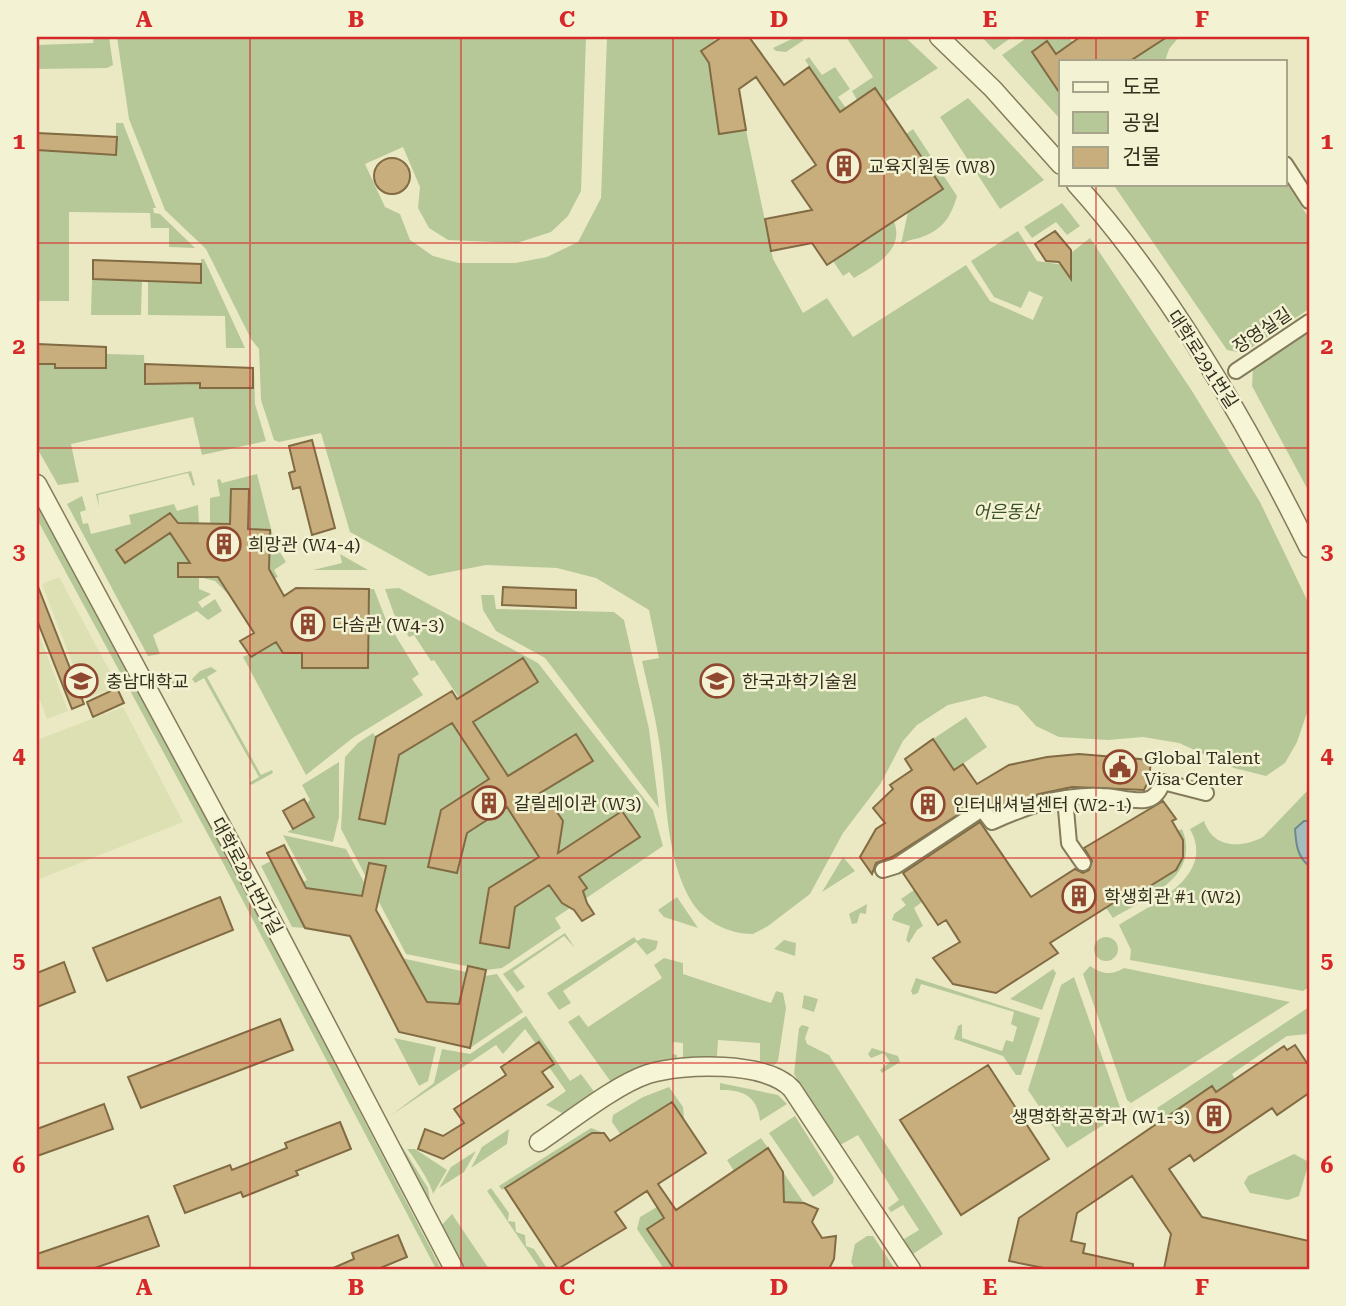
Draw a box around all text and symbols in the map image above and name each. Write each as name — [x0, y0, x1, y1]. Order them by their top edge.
text: A — [136, 6, 153, 33]
text: B — [348, 6, 364, 33]
text: C — [559, 6, 575, 33]
text: D — [770, 6, 788, 33]
text: E — [983, 6, 997, 33]
text: F — [1195, 6, 1209, 33]
legend — [1059, 60, 1286, 186]
text: 도로 — [1122, 75, 1161, 99]
text: 공원 — [1122, 111, 1161, 135]
text: 1 — [13, 128, 26, 155]
text: 1 — [1321, 128, 1334, 155]
text: 건물 — [1122, 145, 1161, 169]
building icon: 교육지원동 (W8) — [825, 147, 863, 185]
place label: 교육지원동 (W8) — [868, 156, 995, 177]
street label: 장영실길 — [1229, 303, 1295, 357]
street label: 대학로291번길 — [1163, 306, 1243, 412]
text: 2 — [13, 333, 25, 360]
text: 2 — [1321, 333, 1333, 360]
park label: 어은동산 — [973, 501, 1042, 522]
building icon: 희망관 (W4-4) — [205, 525, 243, 563]
place label: 희망관 (W4-4) — [248, 534, 360, 555]
text: 3 — [13, 538, 26, 565]
text: 3 — [1321, 538, 1334, 565]
building icon: 다솜관 (W4-3) — [289, 605, 327, 643]
place label: 다솜관 (W4-3) — [332, 614, 444, 635]
school or university icon: 충남대학교 — [62, 662, 100, 700]
school or university icon: 한국과학기술원 — [698, 662, 736, 700]
place label: 충남대학교 — [106, 671, 189, 692]
place label: 한국과학기술원 — [742, 671, 858, 692]
text: 4 — [13, 742, 26, 769]
text: 4 — [1321, 742, 1334, 769]
place label: Global Talent Visa Center — [1144, 747, 1261, 789]
public building icon: Global Talent Visa Center — [1101, 748, 1139, 786]
building icon: 갈릴레이관 (W3) — [470, 784, 508, 822]
building icon: 인터내셔널센터 (W2-1) — [909, 785, 947, 823]
place label: 갈릴레이관 (W3) — [514, 793, 641, 814]
place label: 인터내셔널센터 (W2-1) — [953, 794, 1132, 815]
street label: 대학로291번가길 — [207, 814, 287, 938]
building icon: 학생회관 #1 (W2) — [1060, 877, 1098, 915]
place label: 학생회관 #1 (W2) — [1104, 886, 1241, 907]
text: 5 — [13, 947, 26, 974]
text: 5 — [1321, 947, 1334, 974]
building icon: 생명화학공학과 (W1-3) — [1195, 1097, 1233, 1135]
place label: 생명화학공학과 (W1-3) — [1011, 1106, 1190, 1127]
text: 6 — [13, 1152, 26, 1179]
text: 6 — [1321, 1152, 1334, 1179]
text: A — [136, 1274, 153, 1301]
text: B — [348, 1274, 364, 1301]
text: C — [559, 1274, 575, 1301]
text: D — [770, 1274, 788, 1301]
text: E — [983, 1274, 997, 1301]
text: F — [1195, 1274, 1209, 1301]

